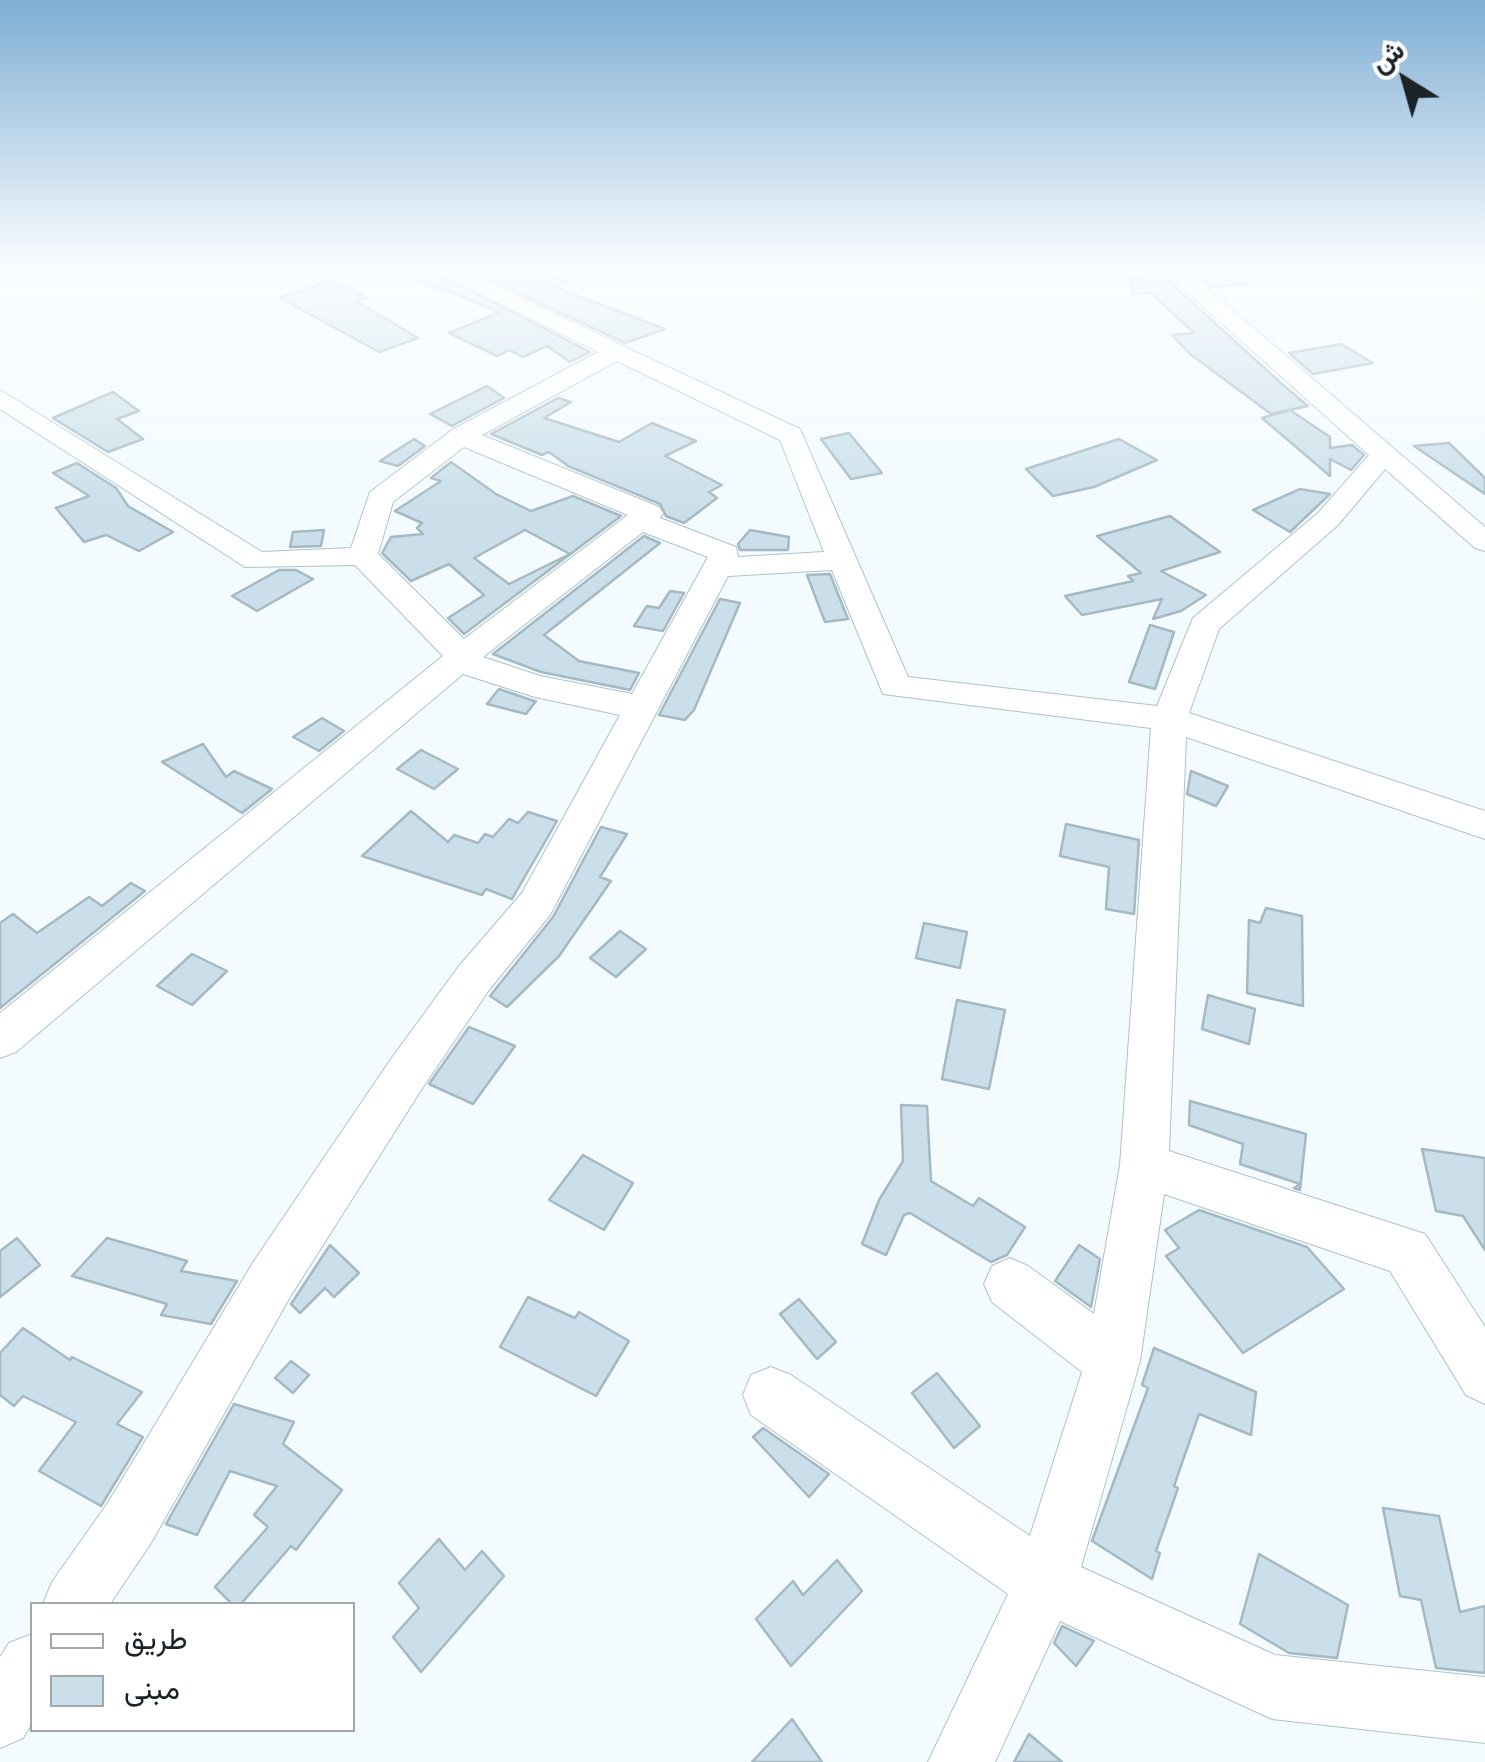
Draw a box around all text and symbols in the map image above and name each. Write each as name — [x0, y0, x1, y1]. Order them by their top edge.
north arrow — [1355, 30, 1455, 130]
text: ش — [1362, 31, 1412, 81]
legend — [30, 1602, 355, 1732]
text: طريق — [124, 1618, 188, 1659]
text: مبنى — [124, 1668, 180, 1709]

